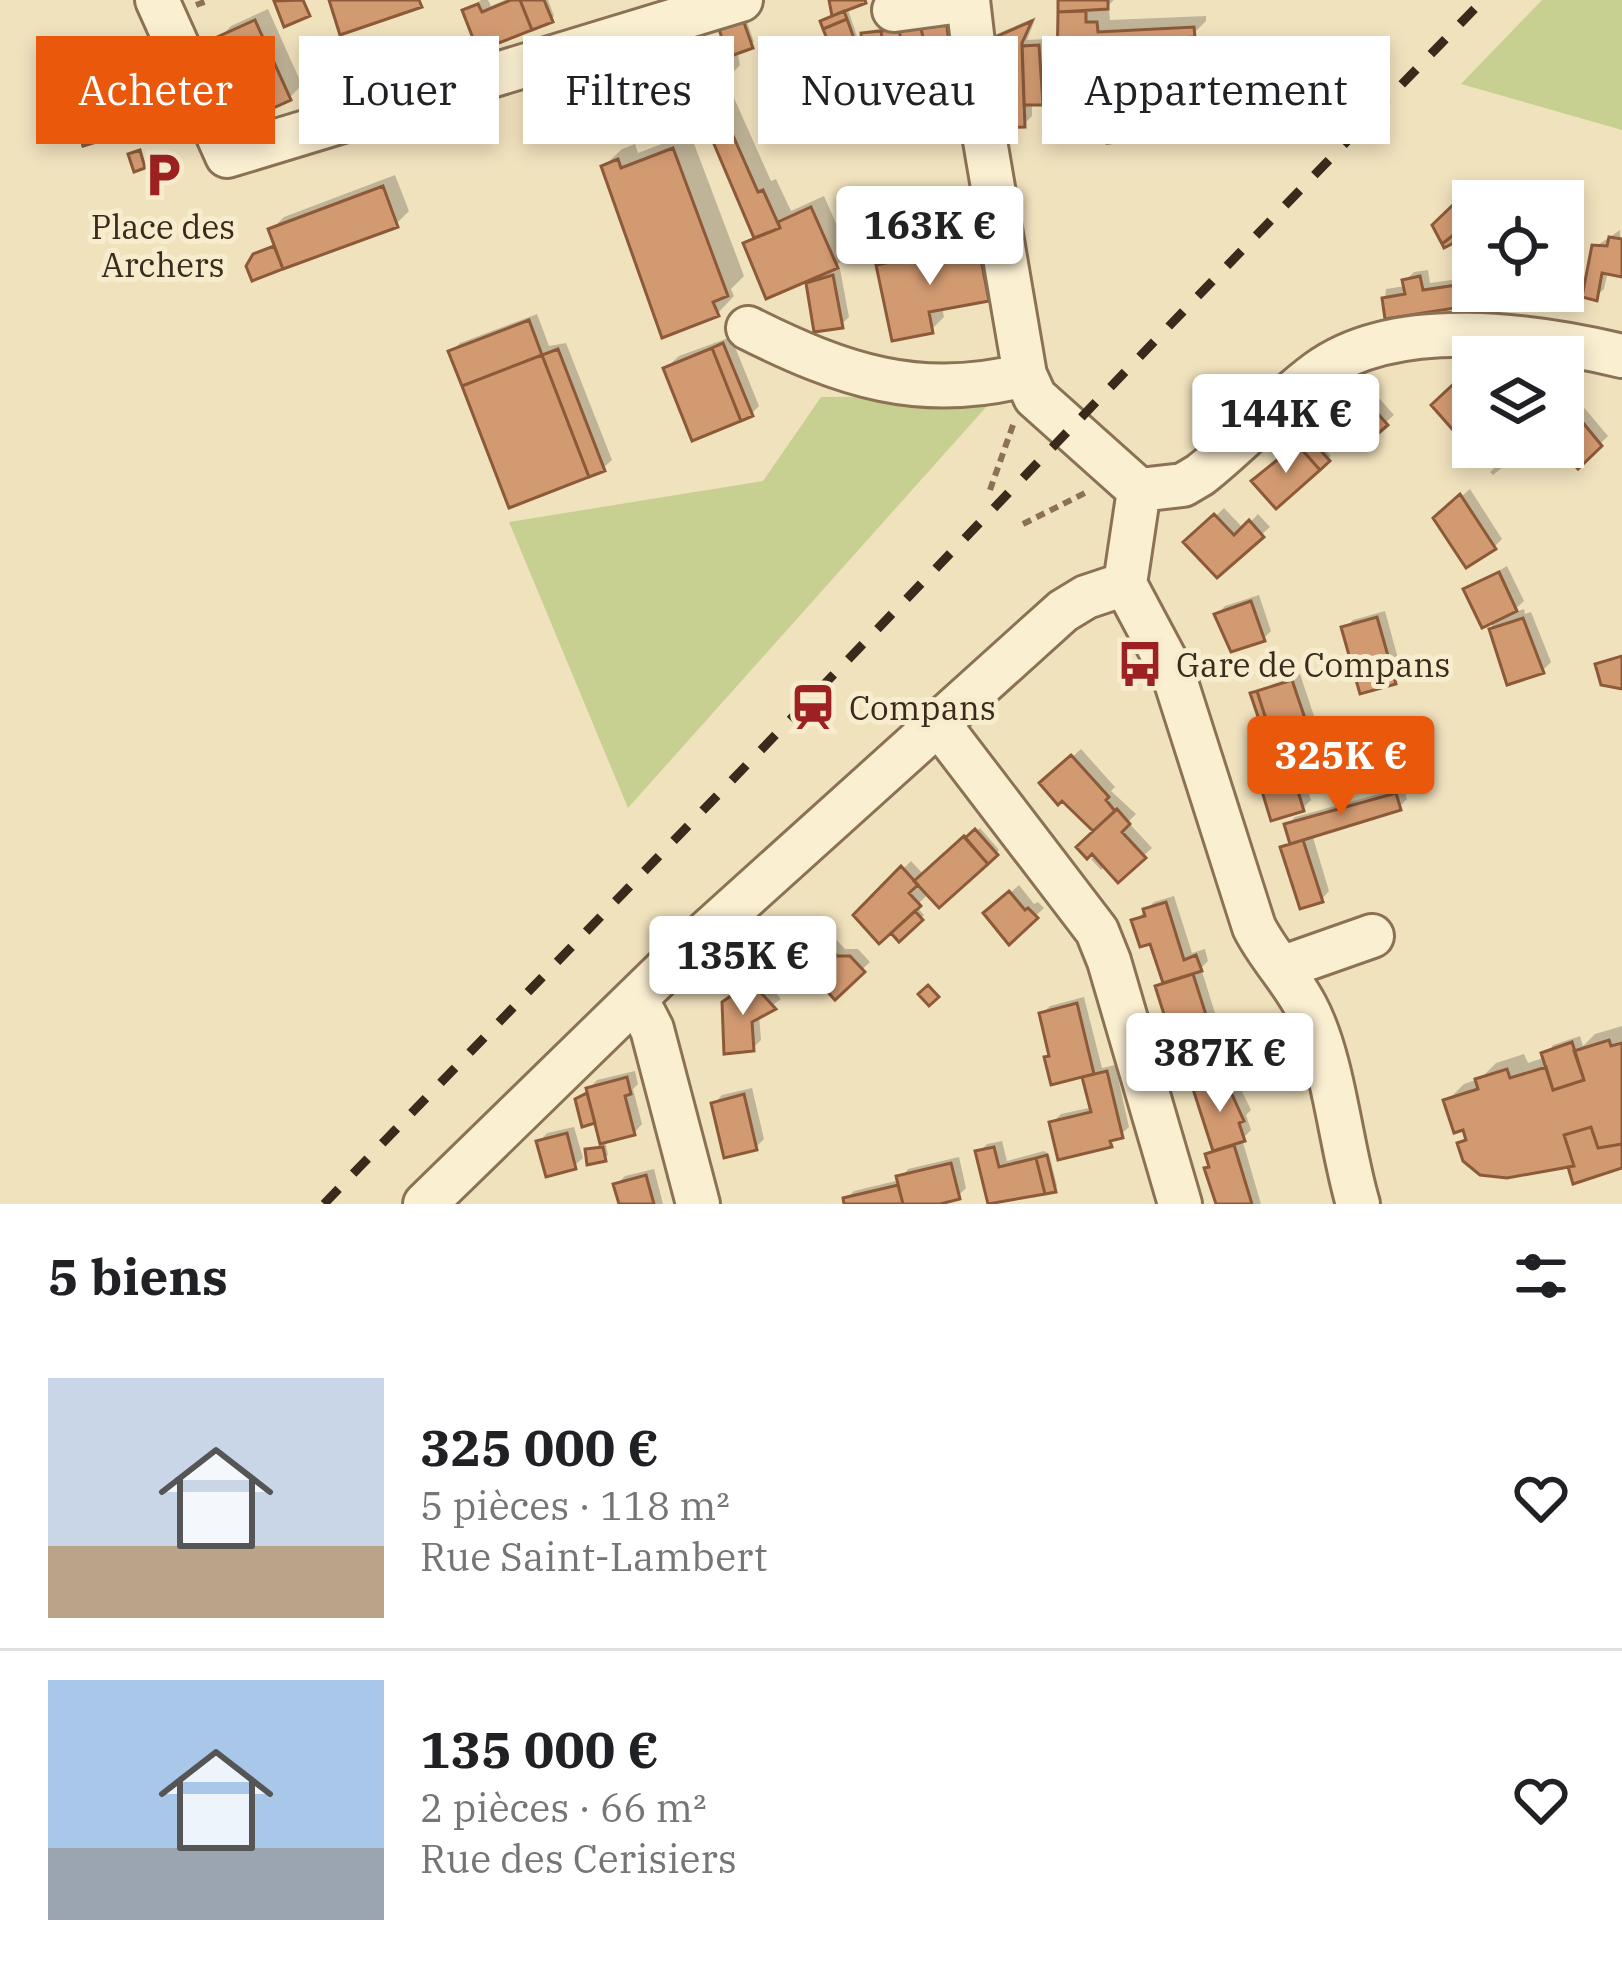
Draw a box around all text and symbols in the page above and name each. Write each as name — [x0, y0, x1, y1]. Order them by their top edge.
chip: Acheter — [36, 36, 275, 144]
chip: Louer — [299, 36, 499, 144]
chip: Filtres — [523, 36, 734, 144]
chip: Nouveau — [758, 36, 1018, 144]
chip: Appartement — [1042, 36, 1390, 144]
parking icon: Place des Archers — [138, 150, 188, 200]
map controls — [1452, 180, 1584, 468]
button: locate — [1452, 180, 1584, 312]
pin: 163K € — [832, 186, 1028, 288]
text: 163K € — [863, 199, 997, 250]
place label: Place des Archers — [91, 205, 235, 286]
button: layers — [1452, 336, 1584, 468]
pin: 144K € — [1188, 374, 1384, 476]
text: 144K € — [1219, 387, 1353, 438]
bus stop icon: Gare de Compans — [1115, 639, 1165, 689]
place label: Gare de Compans — [1176, 643, 1450, 686]
station icon: Compans — [788, 682, 838, 732]
place label: Compans — [849, 686, 996, 729]
pin: 325K € — [1243, 716, 1439, 818]
text: 325K € — [1274, 729, 1408, 780]
pin: 135K € — [645, 916, 841, 1018]
text: 135K € — [676, 929, 810, 980]
pin: 387K € — [1122, 1013, 1318, 1115]
text: 387K € — [1153, 1026, 1287, 1077]
text: 5 biens — [48, 1243, 228, 1309]
icon: filters — [1508, 1243, 1574, 1309]
text: 325 000 € — [420, 1414, 659, 1480]
icon: home — [144, 1426, 288, 1570]
icon: heart — [1508, 1465, 1574, 1531]
text: 5 pièces · 118 m² — [420, 1480, 730, 1531]
text: Rue Saint-Lambert — [420, 1531, 768, 1582]
text: 135 000 € — [420, 1716, 659, 1782]
icon: home — [144, 1728, 288, 1872]
icon: heart — [1508, 1767, 1574, 1833]
text: 2 pièces · 66 m² — [420, 1782, 706, 1833]
text: Rue des Cerisiers — [420, 1833, 737, 1884]

